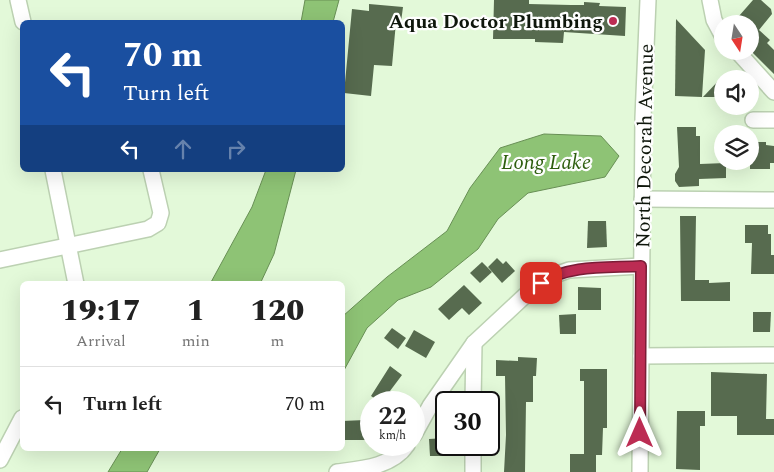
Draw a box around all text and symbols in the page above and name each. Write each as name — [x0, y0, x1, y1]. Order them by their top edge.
place label: Aqua Doctor Plumbing — [389, 7, 603, 37]
marker: Aqua Doctor Plumbing — [607, 15, 619, 27]
north arrow — [714, 15, 759, 60]
map controls — [714, 15, 759, 170]
text: 70 m — [123, 29, 203, 82]
icon: left — [40, 40, 105, 105]
street label: North Decorah Avenue — [628, 44, 662, 249]
button: sound — [714, 70, 759, 115]
text: Turn left — [123, 77, 209, 110]
button: layers — [714, 125, 759, 170]
icon: left — [116, 135, 144, 163]
icon: ahead — [169, 135, 197, 163]
icon: right — [222, 135, 250, 163]
water label: Long Lake — [501, 147, 591, 179]
pin — [520, 262, 562, 304]
icon: arrive — [527, 269, 555, 297]
text: 19:17 — [61, 288, 141, 334]
text: 1 — [187, 288, 205, 334]
text: 120 — [250, 288, 304, 334]
text: Arrival — [76, 329, 126, 353]
text: min — [182, 329, 210, 353]
text: m — [270, 329, 284, 353]
icon: left — [40, 390, 68, 418]
text: Turn left — [83, 390, 162, 419]
text: 70 m — [285, 390, 325, 419]
speed limit sign: 30 — [435, 391, 500, 456]
text: 22 — [378, 398, 407, 436]
position arrow — [613, 406, 665, 458]
text: km/h — [379, 426, 406, 445]

